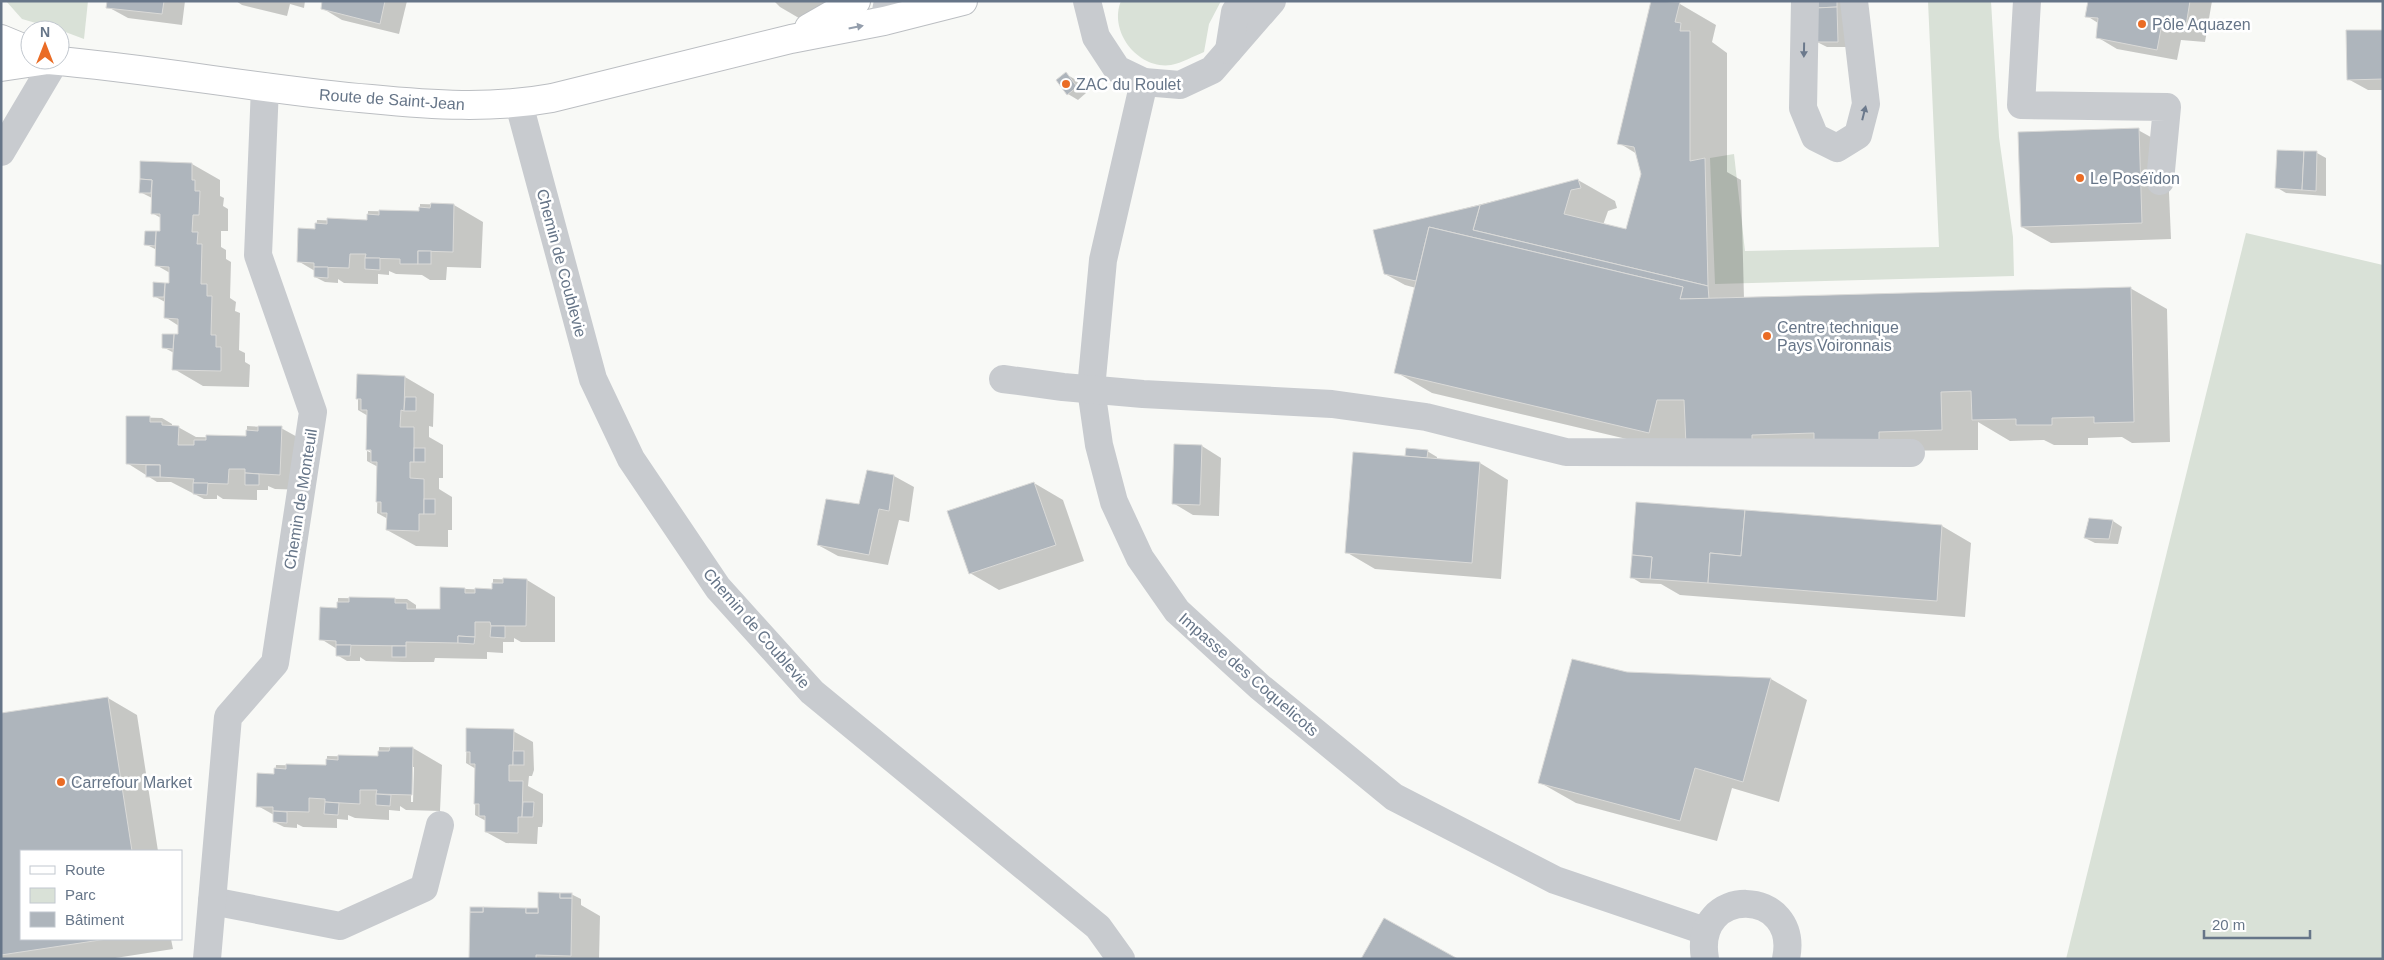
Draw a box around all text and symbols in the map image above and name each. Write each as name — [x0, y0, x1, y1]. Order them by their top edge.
place label: Pôle Aquazen — [2152, 16, 2251, 33]
marker: Pôle Aquazen — [2136, 18, 2148, 30]
north arrow — [20, 20, 70, 70]
one-way arrow — [848, 22, 864, 30]
text: N — [40, 24, 50, 40]
one-way arrow — [1800, 42, 1808, 58]
place label: ZAC du Roulet — [1076, 76, 1181, 93]
marker: ZAC du Roulet — [1060, 78, 1072, 90]
street label: Route de Saint-Jean — [319, 86, 465, 113]
one-way arrow — [1860, 105, 1868, 120]
place label: Le Poséïdon — [2090, 170, 2180, 187]
marker: Le Poséïdon — [2074, 172, 2086, 184]
street label: Chemin de Coublevie — [534, 187, 590, 339]
place label: Centre technique Pays Voironnais — [1777, 319, 1899, 354]
marker: Centre technique Pays Voironnais — [1761, 330, 1773, 342]
street label: Chemin de Monteuil — [281, 427, 320, 571]
street label: Chemin de Coublevie — [700, 565, 813, 692]
street label: Impasse des Coquelicots — [1176, 609, 1322, 739]
place label: Carrefour Market — [71, 774, 192, 791]
marker: Carrefour Market — [55, 776, 67, 788]
legend — [20, 850, 182, 940]
text: Route — [65, 861, 105, 878]
text: Parc — [65, 886, 96, 903]
scale bar — [2204, 908, 2310, 940]
text: Bâtiment — [65, 911, 125, 928]
text: 20 m — [2212, 916, 2245, 933]

